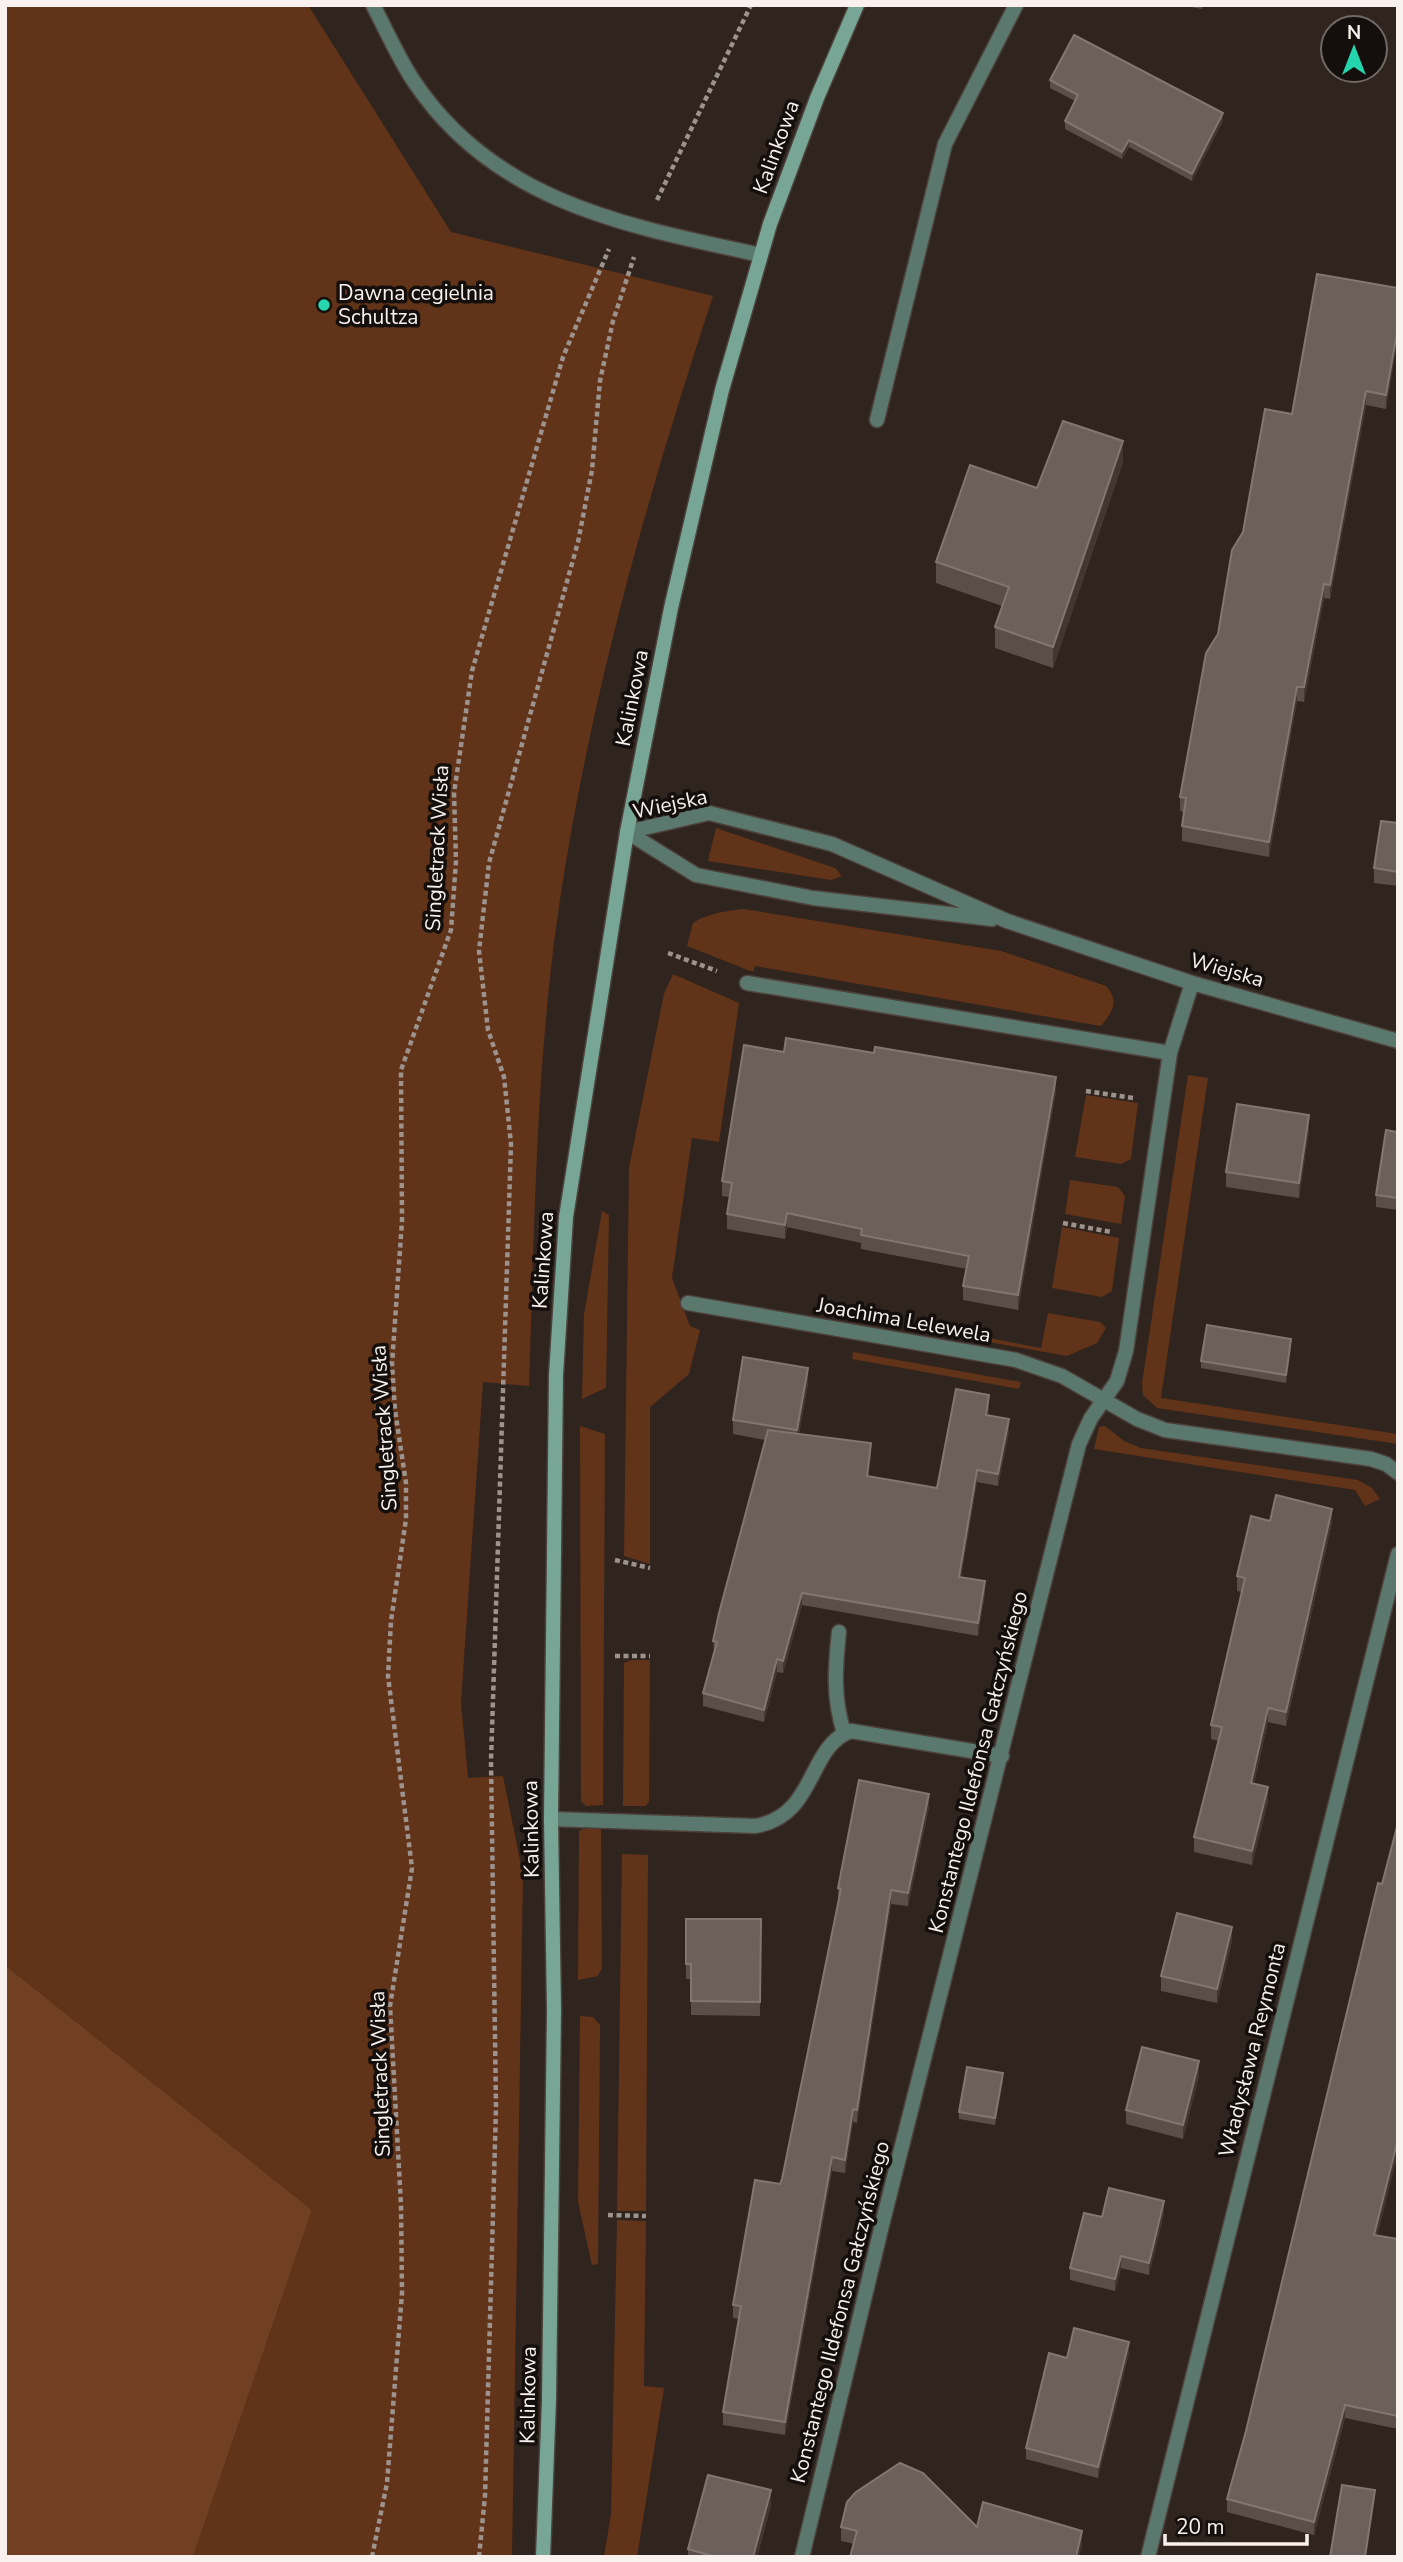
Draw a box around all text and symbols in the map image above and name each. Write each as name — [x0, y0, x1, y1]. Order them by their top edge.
north arrow — [1319, 14, 1389, 84]
text: N — [1347, 20, 1361, 46]
street label: Kalinkowa — [746, 96, 806, 198]
place label: Dawna cegielnia Schultza — [338, 279, 494, 331]
marker: Dawna cegielnia Schultza — [316, 297, 332, 313]
street label: Kalinkowa — [609, 647, 655, 749]
street label: Singletrack Wisła — [419, 764, 455, 932]
street label: Wiejska — [630, 782, 710, 826]
street label: Wiejska — [1187, 946, 1267, 994]
street label: Kalinkowa — [526, 1210, 560, 1310]
street label: Joachima Lelewela — [814, 1291, 993, 1349]
street label: Singletrack Wisła — [364, 1344, 404, 1512]
street label: Konstantego Ildefonsa Gałczyńskiego — [922, 1588, 1034, 1936]
street label: Kalinkowa — [516, 1780, 546, 1878]
street label: Władysława Reymonta — [1212, 1940, 1292, 2160]
street label: Singletrack Wisła — [363, 1990, 397, 2158]
street label: Konstantego Ildefonsa Gałczyńskiego — [784, 2138, 896, 2486]
street label: Kalinkowa — [513, 2346, 543, 2444]
scale bar — [1165, 2502, 1307, 2546]
text: 20 m — [1176, 2513, 1225, 2541]

